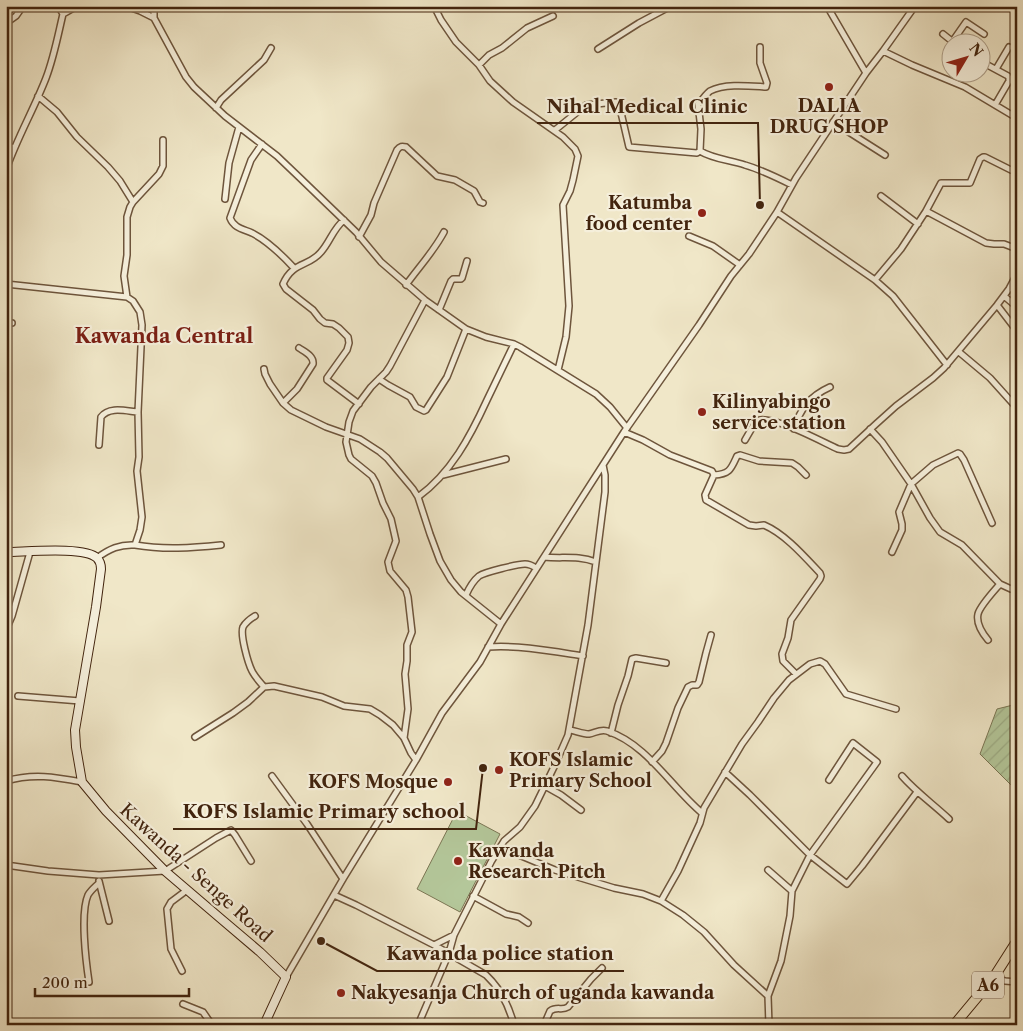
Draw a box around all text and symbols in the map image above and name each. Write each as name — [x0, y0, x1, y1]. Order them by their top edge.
north arrow — [940, 32, 990, 82]
text: N — [965, 40, 987, 60]
marker: DALIA DRUG SHOP — [823, 81, 835, 93]
callout: Nihal Medical Clinic — [537, 89, 758, 123]
text: Nihal Medical Clinic — [546, 95, 748, 118]
place label: DALIA DRUG SHOP — [770, 95, 888, 138]
place label: Katumba food center — [586, 192, 693, 235]
marker: Katumba food center — [696, 207, 708, 219]
district label: Kawanda Central — [75, 324, 253, 348]
place label: Kilinyabingo service station — [712, 391, 847, 434]
marker: Kilinyabingo service station — [696, 406, 708, 418]
place label: KOFS Islamic Primary School — [509, 749, 652, 792]
marker: KOFS Islamic Primary School — [493, 764, 505, 776]
place label: KOFS Mosque — [308, 771, 438, 793]
marker: KOFS Mosque — [442, 776, 454, 788]
callout: KOFS Islamic Primary school — [173, 795, 476, 829]
street label: Kawanda - Senge Road — [115, 799, 277, 947]
text: KOFS Islamic Primary school — [183, 800, 466, 823]
place label: Kawanda Research Pitch — [468, 840, 606, 883]
marker: Kawanda Research Pitch — [452, 855, 464, 867]
callout: Kawanda police station — [377, 937, 624, 971]
text: Kawanda police station — [386, 942, 614, 965]
scale bar — [35, 966, 189, 998]
road number: A6 — [972, 972, 1004, 998]
text: 200 m — [42, 973, 88, 992]
place label: Nakyesanja Church of uganda kawanda — [351, 982, 715, 1004]
marker: Nakyesanja Church of uganda kawanda — [335, 987, 347, 999]

